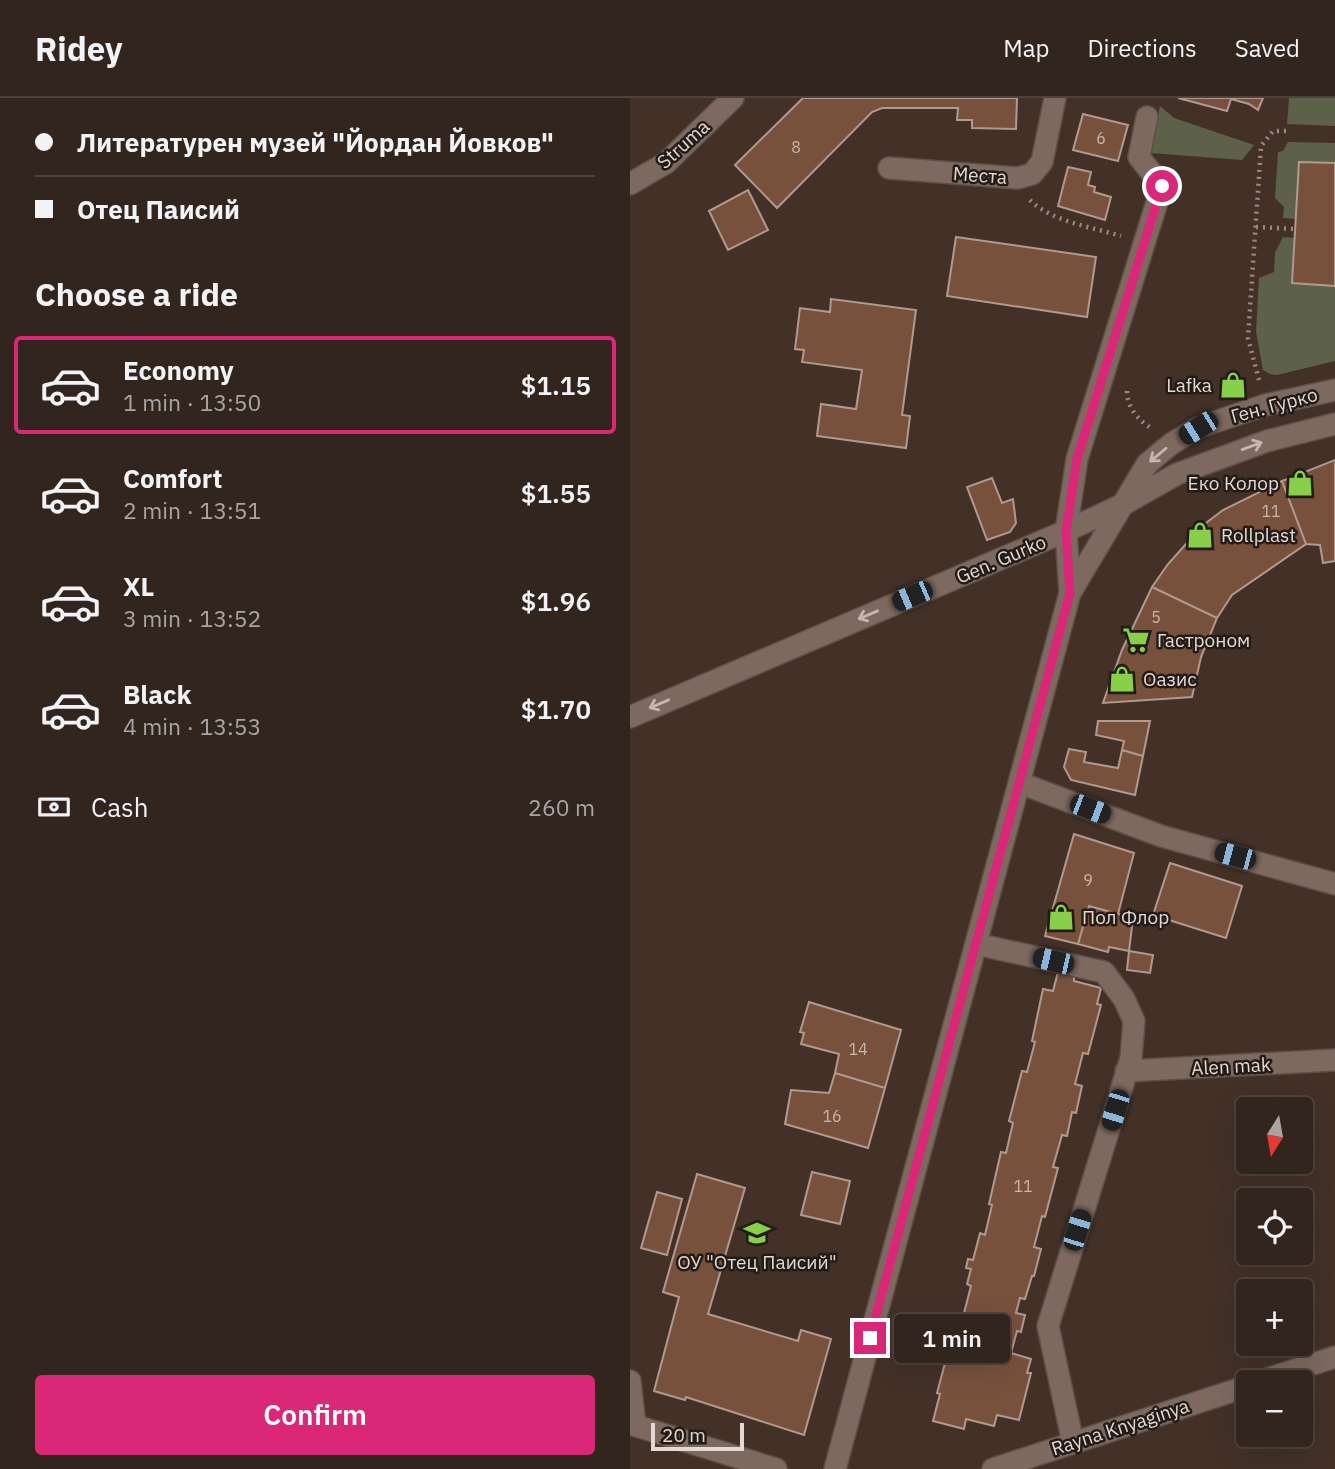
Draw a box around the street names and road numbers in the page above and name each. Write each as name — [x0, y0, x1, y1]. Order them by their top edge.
street label: Struma — [652, 114, 714, 174]
street label: Места — [952, 161, 1008, 189]
street label: Ген. Гурко — [1228, 382, 1320, 428]
street label: Gen. Gurko — [952, 529, 1050, 589]
street label: Alen mak — [1191, 1052, 1271, 1080]
street label: Rayna Knyaginya — [1048, 1393, 1192, 1461]

